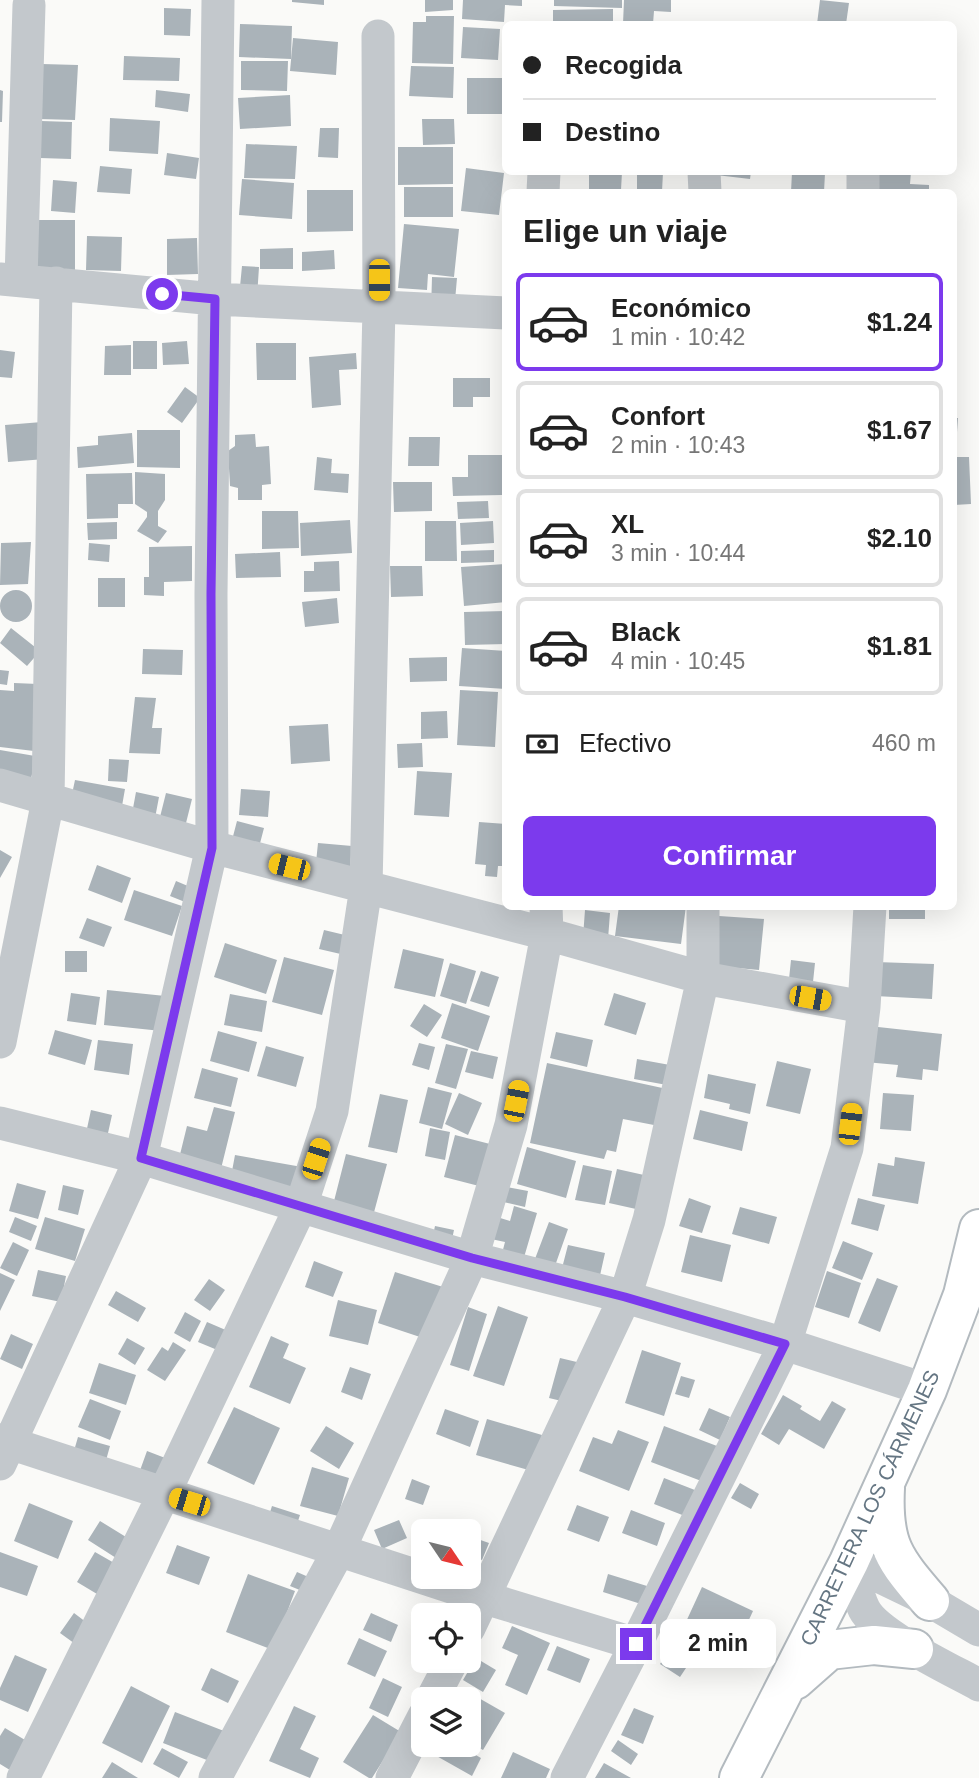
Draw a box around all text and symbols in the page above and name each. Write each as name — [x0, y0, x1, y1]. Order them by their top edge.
text: Recogida — [565, 50, 682, 80]
text: Destino — [565, 117, 660, 147]
text: Elige un viaje — [523, 213, 728, 249]
car — [369, 259, 390, 301]
route start — [146, 278, 178, 310]
icon: car — [527, 291, 590, 354]
text: Económico — [611, 293, 751, 323]
text: $1.24 — [867, 307, 932, 337]
text: 1 min · 10:42 — [611, 324, 745, 350]
icon: car — [527, 399, 590, 462]
text: Confort — [611, 401, 705, 431]
text: $1.67 — [867, 415, 932, 445]
text: 2 min · 10:43 — [611, 432, 745, 458]
icon: car — [527, 507, 590, 570]
text: XL — [611, 509, 644, 539]
text: $2.10 — [867, 523, 932, 553]
text: 3 min · 10:44 — [611, 540, 745, 566]
icon: car — [527, 615, 590, 678]
text: Black — [611, 617, 680, 647]
text: $1.81 — [867, 631, 932, 661]
text: 4 min · 10:45 — [611, 648, 745, 674]
icon: cash — [523, 725, 561, 763]
text: Efectivo — [579, 728, 672, 758]
text: 460 m — [872, 730, 936, 756]
button: Confirmar — [523, 816, 936, 896]
car — [267, 852, 312, 882]
car — [788, 984, 833, 1012]
car — [502, 1078, 531, 1124]
car — [838, 1102, 863, 1146]
car — [300, 1136, 333, 1182]
street label: CARRETERA LOS CÁRMENES — [796, 1366, 944, 1649]
car — [166, 1486, 213, 1518]
north arrow — [411, 1519, 481, 1589]
map controls — [411, 1519, 481, 1757]
button: locate — [411, 1603, 481, 1673]
callout: 2 min — [660, 1620, 776, 1668]
route end — [620, 1628, 652, 1660]
text: 2 min — [688, 1630, 748, 1656]
button: layers — [411, 1687, 481, 1757]

